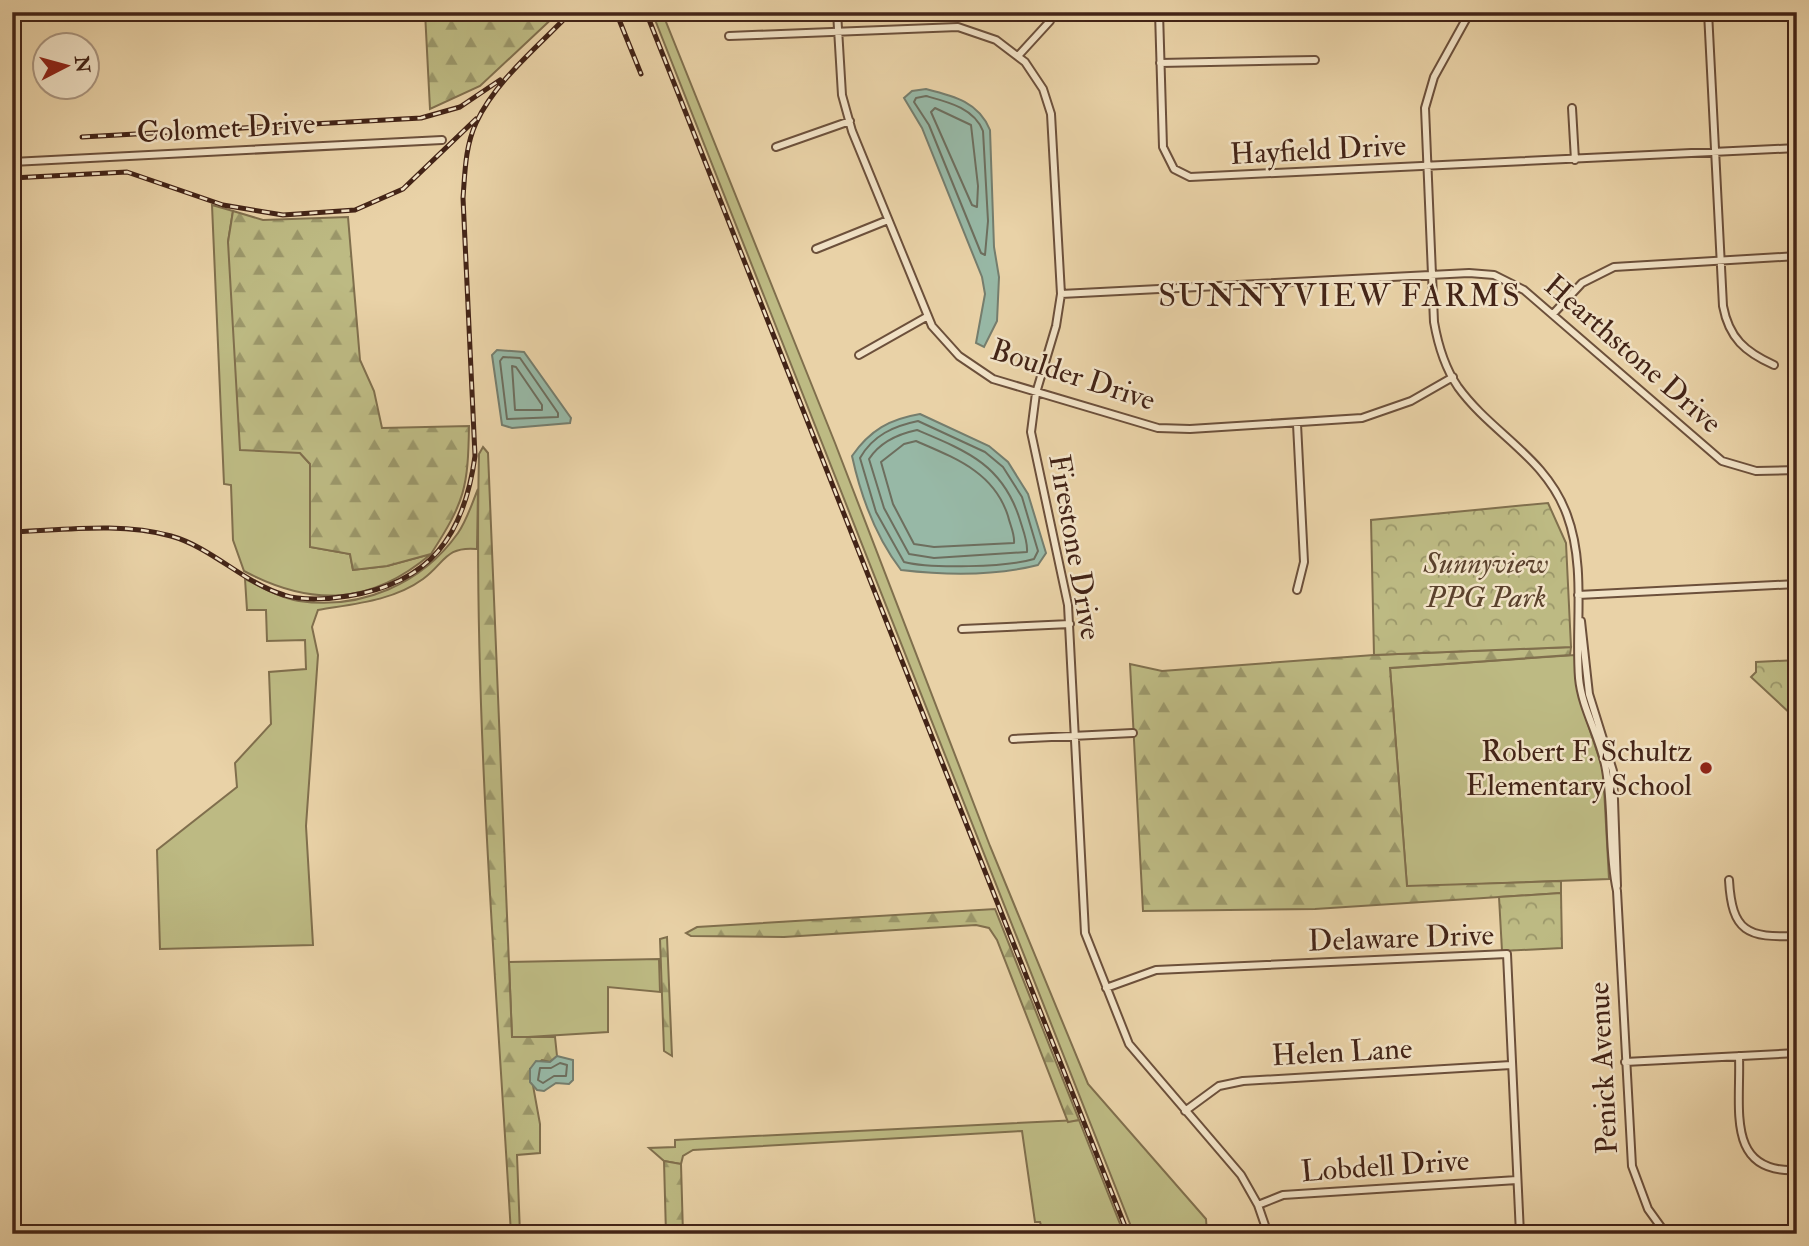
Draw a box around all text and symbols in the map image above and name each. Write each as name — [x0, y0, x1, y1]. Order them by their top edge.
north arrow — [32, 32, 102, 102]
text: N — [69, 54, 95, 75]
street label: Colomet Drive — [136, 105, 316, 151]
street label: Hayfield Drive — [1229, 127, 1407, 173]
street label: Hearthstone Drive — [1537, 267, 1729, 441]
district label: SUNNYVIEW FARMS — [1158, 276, 1522, 316]
street label: Boulder Drive — [986, 331, 1160, 419]
street label: Firestone Drive — [1040, 451, 1110, 643]
park label: Sunnyview PPG Park — [1422, 545, 1549, 616]
place label: Robert F. Schultz Elementary School — [1466, 733, 1692, 804]
marker: Robert F. Schultz Elementary School — [1698, 760, 1714, 776]
street label: Delaware Drive — [1307, 916, 1495, 960]
street label: Penick Avenue — [1580, 981, 1626, 1155]
street label: Helen Lane — [1271, 1030, 1413, 1074]
street label: Lobdell Drive — [1300, 1142, 1470, 1190]

